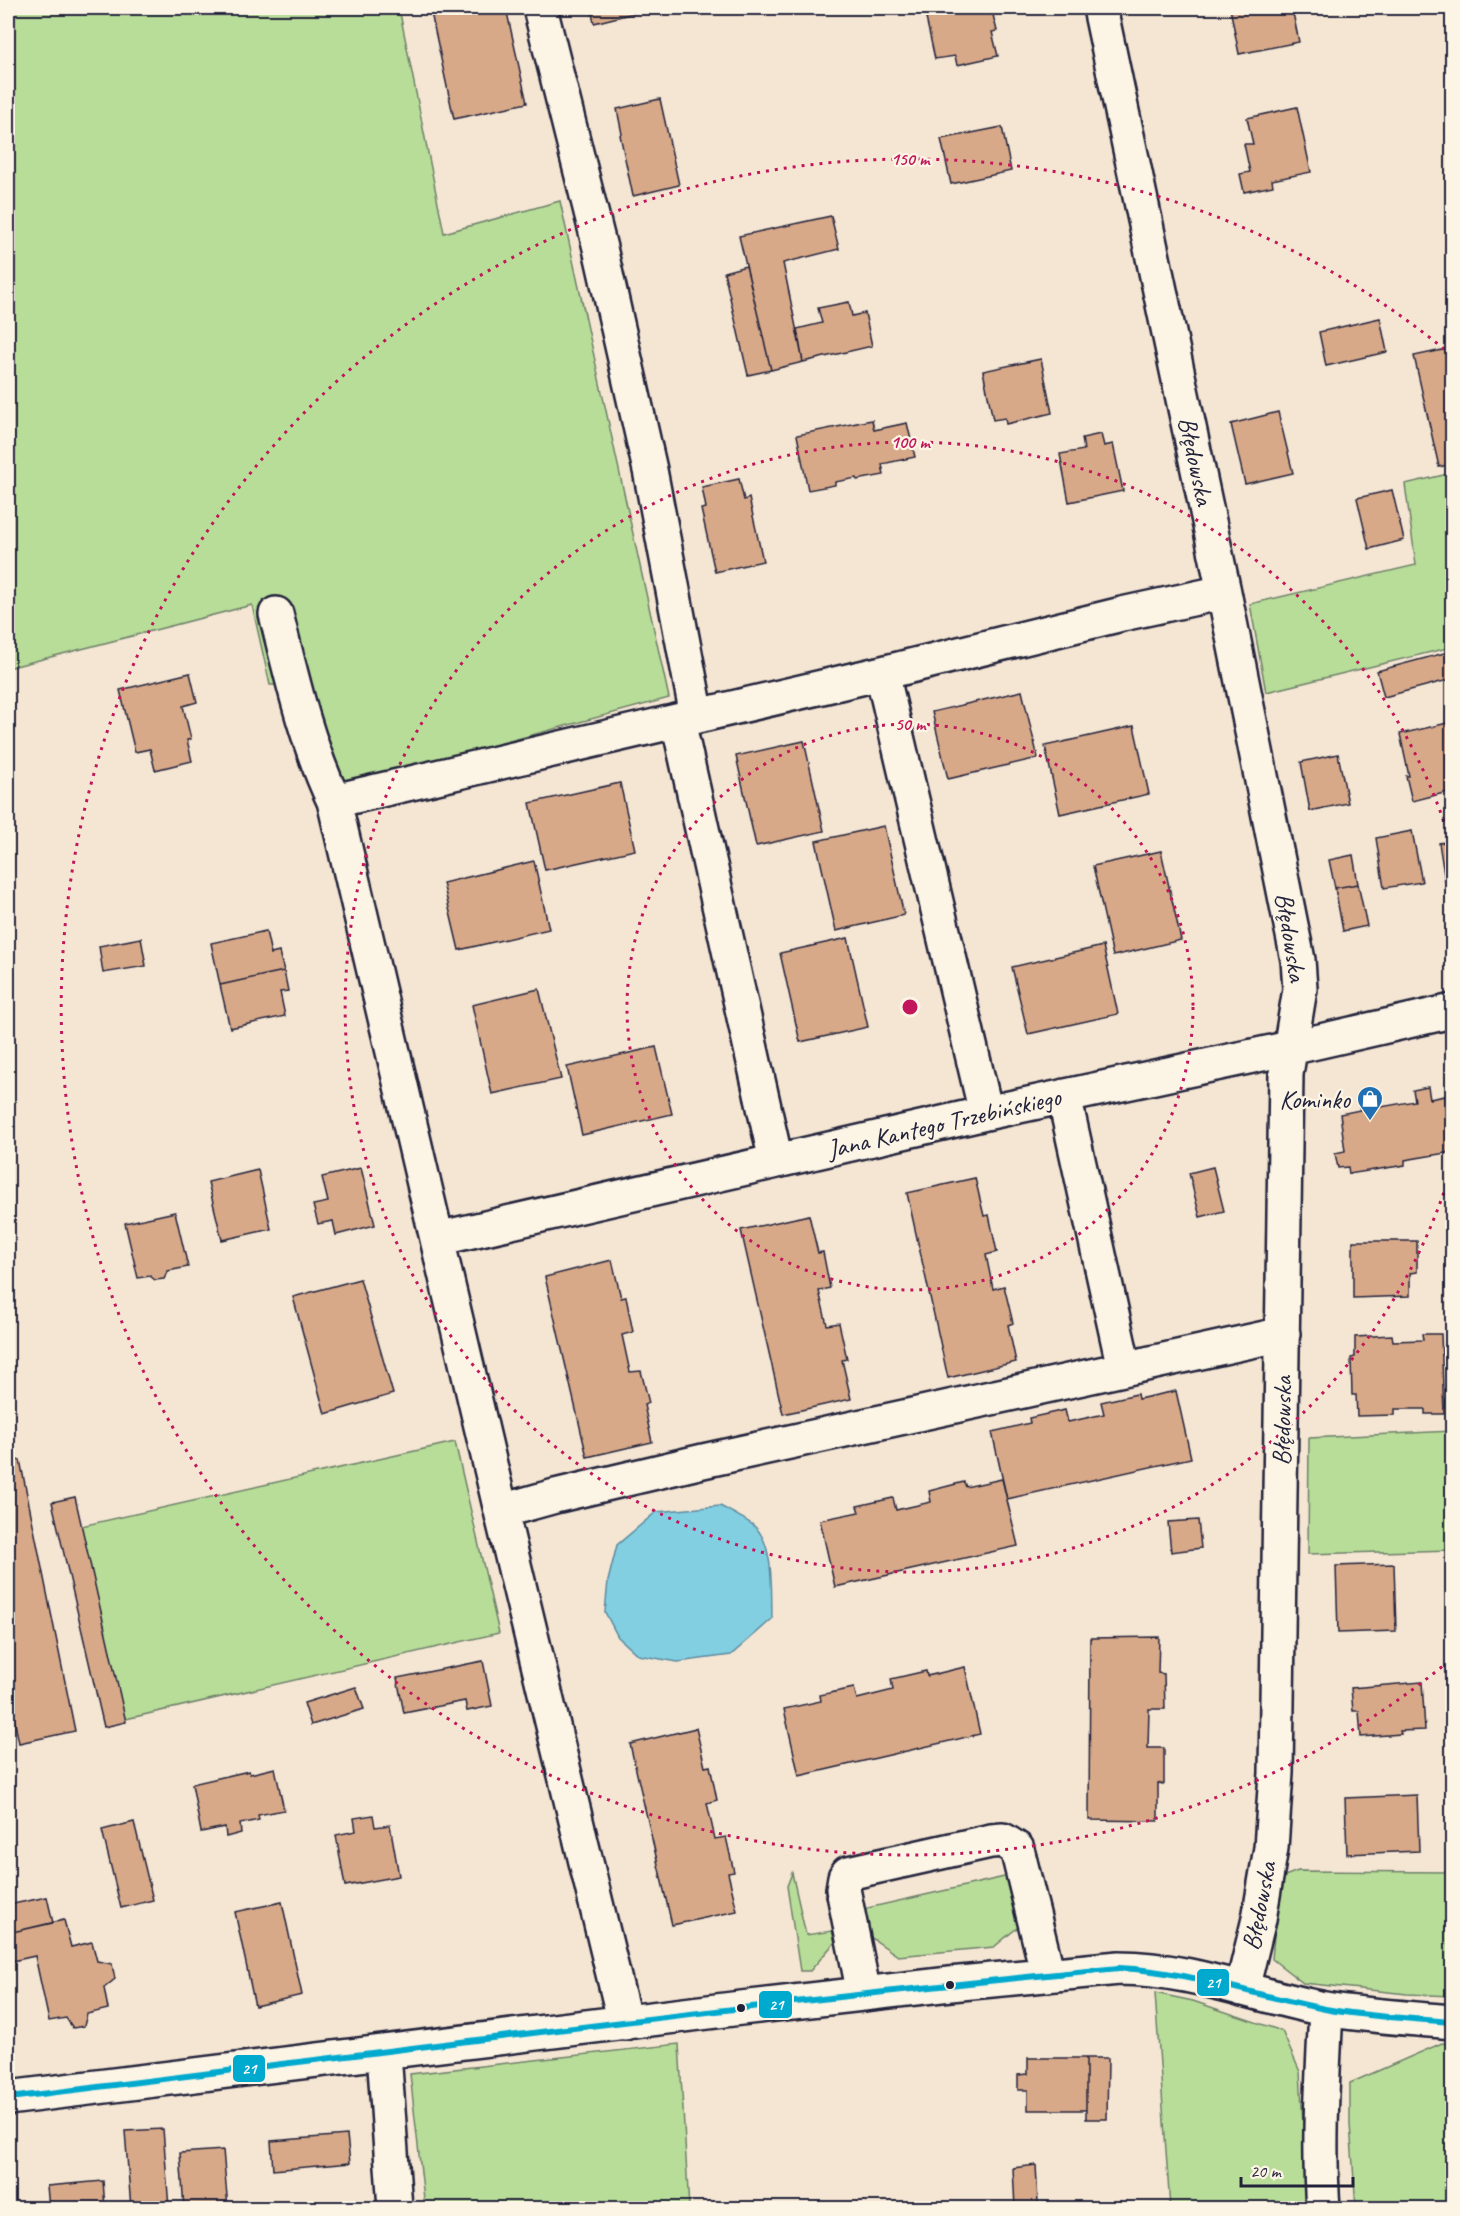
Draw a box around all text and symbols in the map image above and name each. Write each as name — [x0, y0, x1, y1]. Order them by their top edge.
text: 150 m — [891, 148, 931, 170]
street label: Błędowska — [1171, 414, 1222, 510]
text: 100 m — [891, 431, 931, 453]
text: 50 m — [895, 713, 927, 735]
street label: Błędowska — [1268, 890, 1315, 985]
centre of rings — [900, 997, 920, 1017]
street label: Jana Kantego Trzebińskiego — [822, 1080, 1066, 1166]
place label: Kominko — [1279, 1083, 1352, 1116]
shop icon: Kominko — [1355, 1084, 1385, 1122]
street label: Błędowska — [1265, 1374, 1299, 1466]
street label: Błędowska — [1234, 1857, 1284, 1953]
line badge: 21 — [1196, 1968, 1230, 1997]
text: 21 — [1206, 1973, 1222, 1993]
unlabelled marker — [944, 1979, 956, 1991]
line badge: 21 — [758, 1990, 793, 2019]
text: 21 — [769, 1995, 785, 2015]
unlabelled marker — [735, 2002, 747, 2014]
line badge: 21 — [232, 2054, 266, 2083]
text: 21 — [242, 2059, 258, 2079]
scale bar — [1241, 2150, 1354, 2188]
text: 20 m — [1250, 2160, 1283, 2182]

